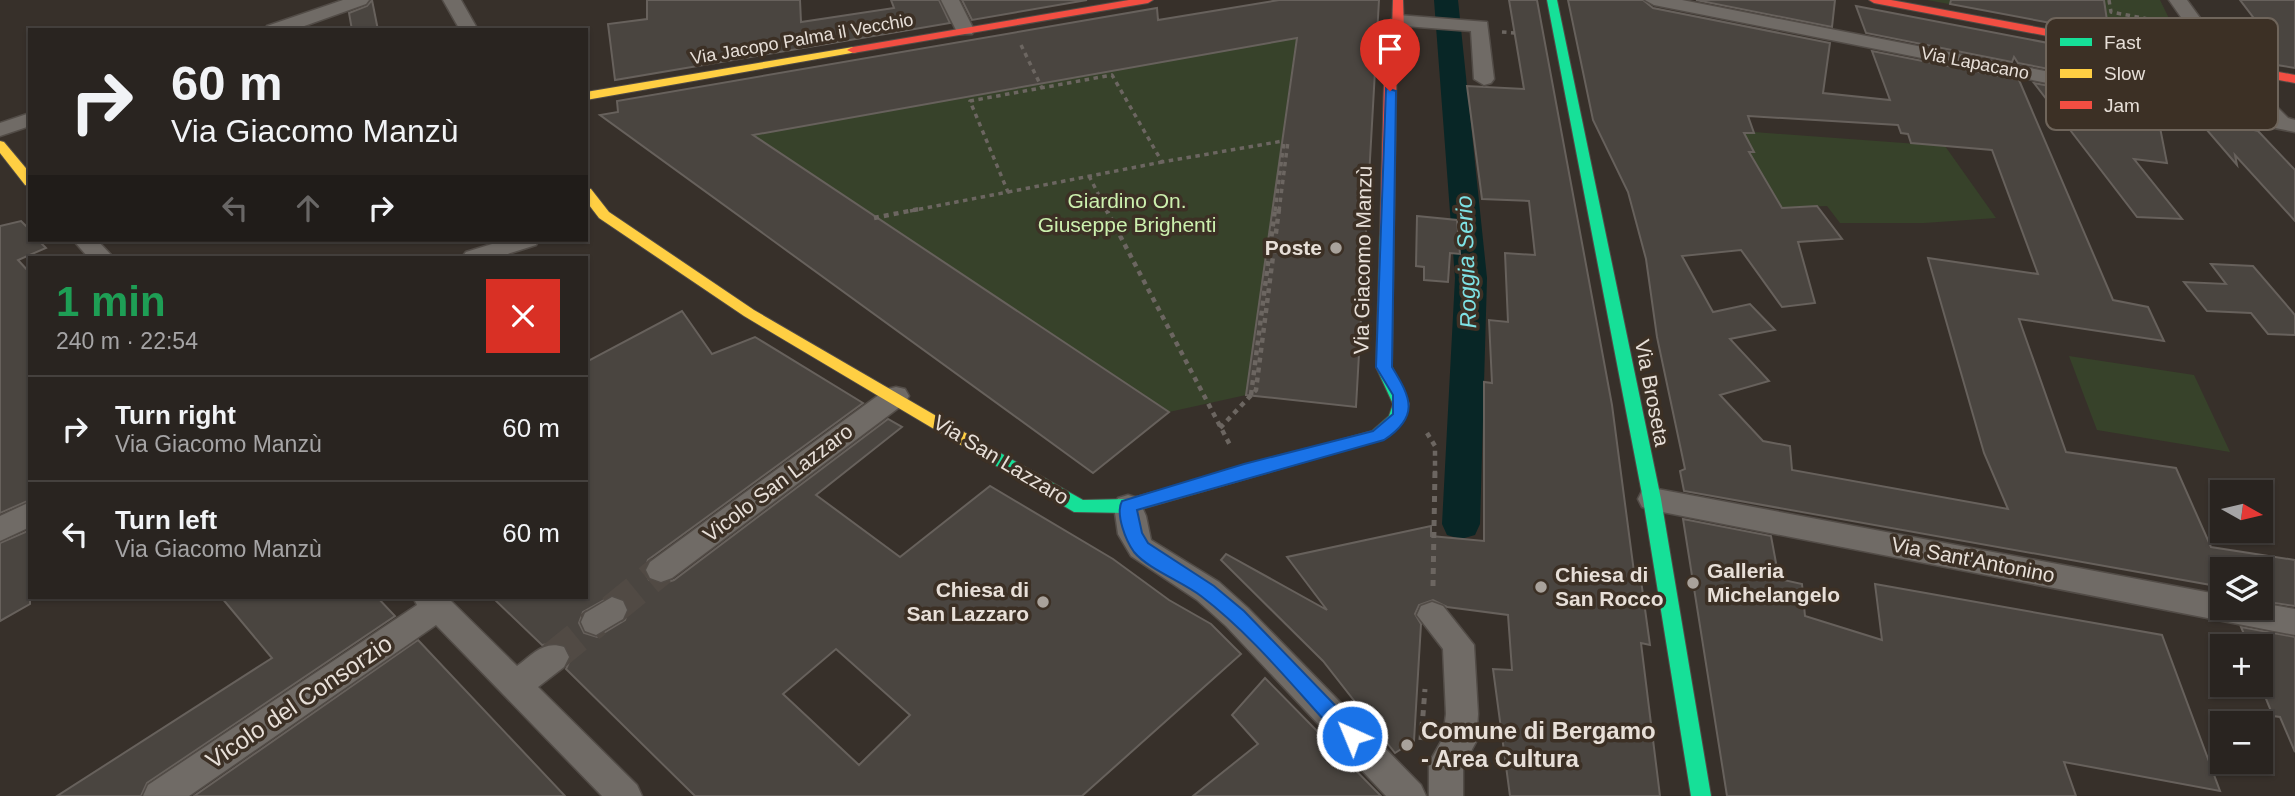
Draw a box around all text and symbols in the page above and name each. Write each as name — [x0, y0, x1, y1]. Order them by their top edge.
street label: Via Jacopo Palma il Vecchio — [689, 10, 915, 68]
legend — [2046, 18, 2278, 130]
pin — [1360, 19, 1420, 91]
icon: arrive — [1371, 30, 1409, 68]
text: Fast — [2104, 32, 2142, 53]
street label: Via Lapacano — [1919, 43, 2031, 83]
icon: right — [56, 56, 147, 147]
text: 60 m — [171, 56, 283, 110]
text: Slow — [2104, 63, 2145, 84]
text: Jam — [2104, 95, 2140, 116]
text: Via Giacomo Manzù — [171, 113, 459, 149]
street label: Via Giacomo Manzù — [1349, 165, 1376, 355]
icon: left — [216, 189, 254, 227]
icon: ahead — [289, 189, 327, 227]
icon: right — [362, 189, 400, 227]
park label: Giardino On. Giuseppe Brighenti — [1038, 189, 1216, 236]
water label: Roggia Serio — [1451, 195, 1481, 329]
place label: Poste — [1265, 236, 1322, 259]
marker: Poste — [1328, 240, 1344, 256]
text: 1 min — [56, 278, 166, 325]
button: close — [486, 279, 560, 353]
text: 240 m · 22:54 — [56, 328, 198, 354]
street label: Via Broseta — [1631, 338, 1674, 449]
text: Turn right — [115, 400, 236, 430]
icon: right — [56, 410, 94, 448]
street label: Via San Lazzaro — [929, 410, 1073, 509]
text: 60 m — [502, 413, 560, 443]
street label: Vicolo San Lazzaro — [699, 419, 857, 546]
text: Via Giacomo Manzù — [115, 431, 322, 457]
north arrow — [2210, 480, 2273, 542]
map controls — [2210, 480, 2273, 774]
text: Turn left — [115, 505, 217, 535]
icon: left — [56, 515, 94, 553]
text: 60 m — [502, 518, 560, 548]
street label: Via Sant'Antonino — [1889, 532, 2057, 587]
text: Via Giacomo Manzù — [115, 536, 322, 562]
button: layers — [2210, 557, 2273, 620]
place label: Galleria Michelangelo — [1707, 559, 1840, 606]
place label: Chiesa di San Rocco — [1555, 563, 1664, 610]
marker: Galleria Michelangelo — [1685, 575, 1701, 591]
place label: Chiesa di San Lazzaro — [906, 578, 1029, 625]
marker: Chiesa di San Rocco — [1533, 579, 1549, 595]
marker: Chiesa di San Lazzaro — [1035, 594, 1051, 610]
street label: Vicolo del Consorzio — [201, 629, 397, 774]
button: + — [2210, 634, 2273, 697]
position arrow — [1315, 699, 1389, 773]
button: − — [2210, 711, 2273, 774]
place label: Comune di Bergamo - Area Cultura — [1421, 717, 1656, 772]
marker: Comune di Bergamo - Area Cultura — [1399, 737, 1415, 753]

